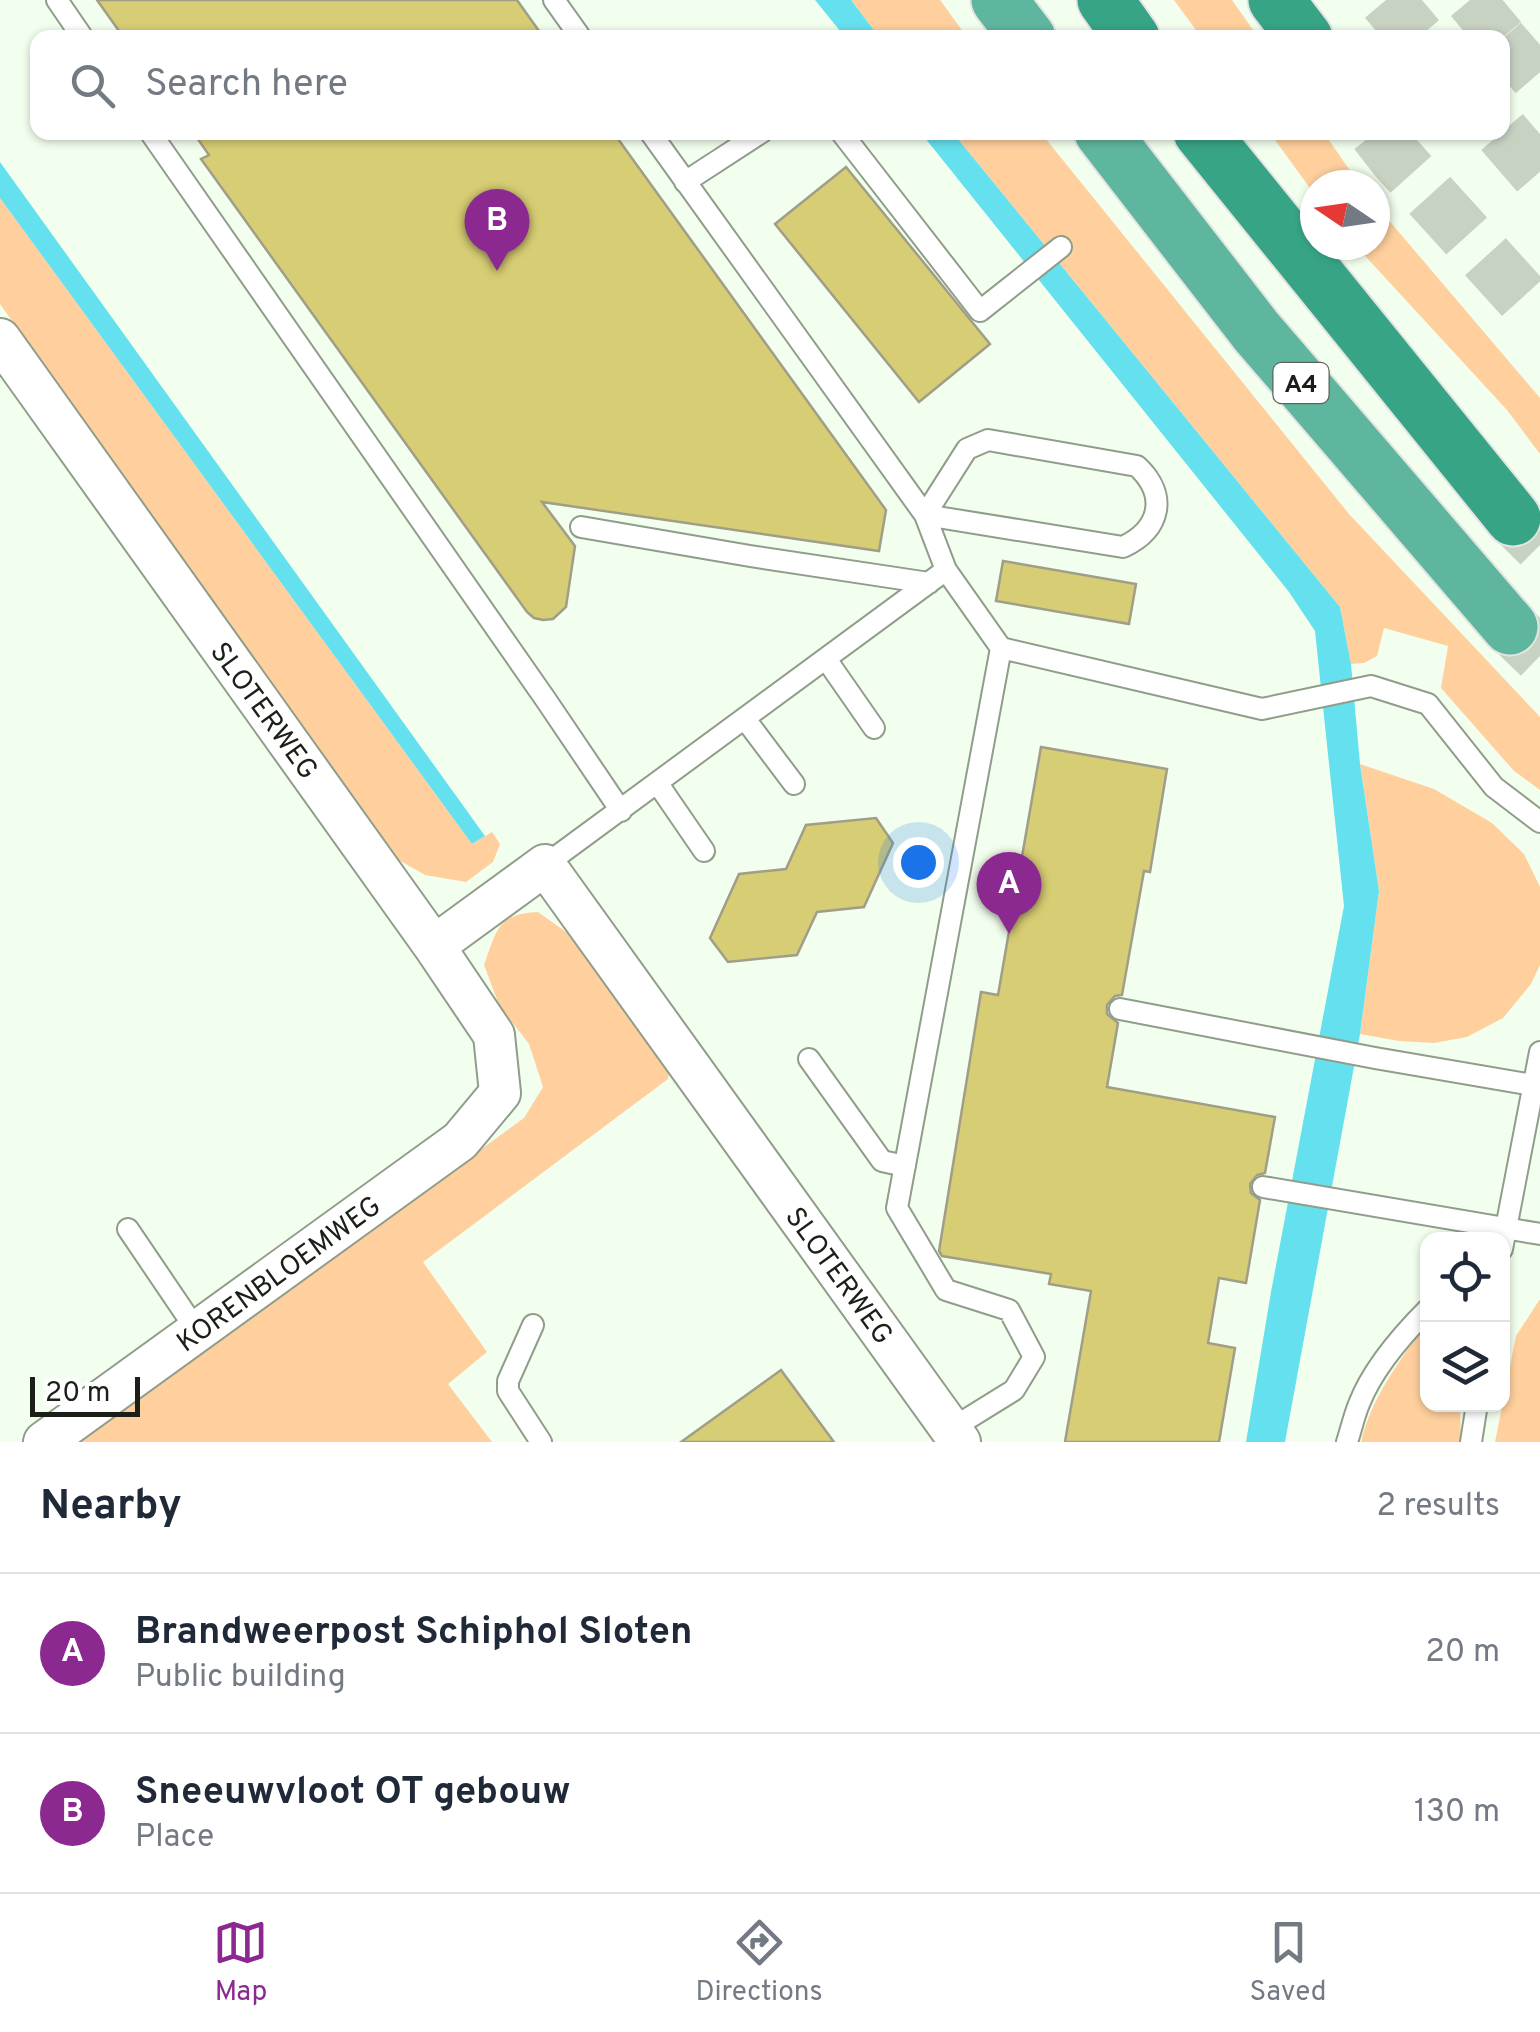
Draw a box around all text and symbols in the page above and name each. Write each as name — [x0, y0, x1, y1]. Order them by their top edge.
search box — [30, 30, 1510, 140]
icon: search — [65, 58, 120, 113]
text: Search here — [145, 61, 348, 110]
north arrow — [1300, 170, 1390, 260]
pin: B — [464, 188, 530, 271]
road number: A4 — [1274, 363, 1328, 403]
street label: SLOTERWEG — [201, 636, 325, 788]
your location — [893, 837, 944, 888]
pin: A — [976, 852, 1042, 934]
street label: KORENBLOEMWEG — [170, 1189, 389, 1362]
street label: SLOTERWEG — [776, 1201, 900, 1353]
map controls — [1420, 1232, 1510, 1412]
button: locate — [1420, 1232, 1510, 1322]
button: layers — [1420, 1322, 1510, 1412]
scale bar — [30, 1372, 140, 1416]
text: 20 m — [45, 1376, 110, 1412]
text: Nearby — [40, 1481, 182, 1534]
text: 2 results — [1376, 1487, 1500, 1527]
text: Brandweerpost Schiphol Sloten — [135, 1609, 692, 1658]
text: A — [61, 1633, 84, 1673]
text: 20 m — [1425, 1633, 1500, 1673]
text: Public building — [135, 1658, 346, 1698]
text: Sneeuwvloot OT gebouw — [135, 1769, 571, 1818]
text: B — [61, 1793, 84, 1833]
text: 130 m — [1414, 1793, 1500, 1833]
text: Place — [135, 1818, 214, 1858]
tab: Map — [213, 1915, 268, 2011]
tab: Directions — [695, 1915, 823, 2011]
tab: Saved — [1250, 1915, 1327, 2011]

